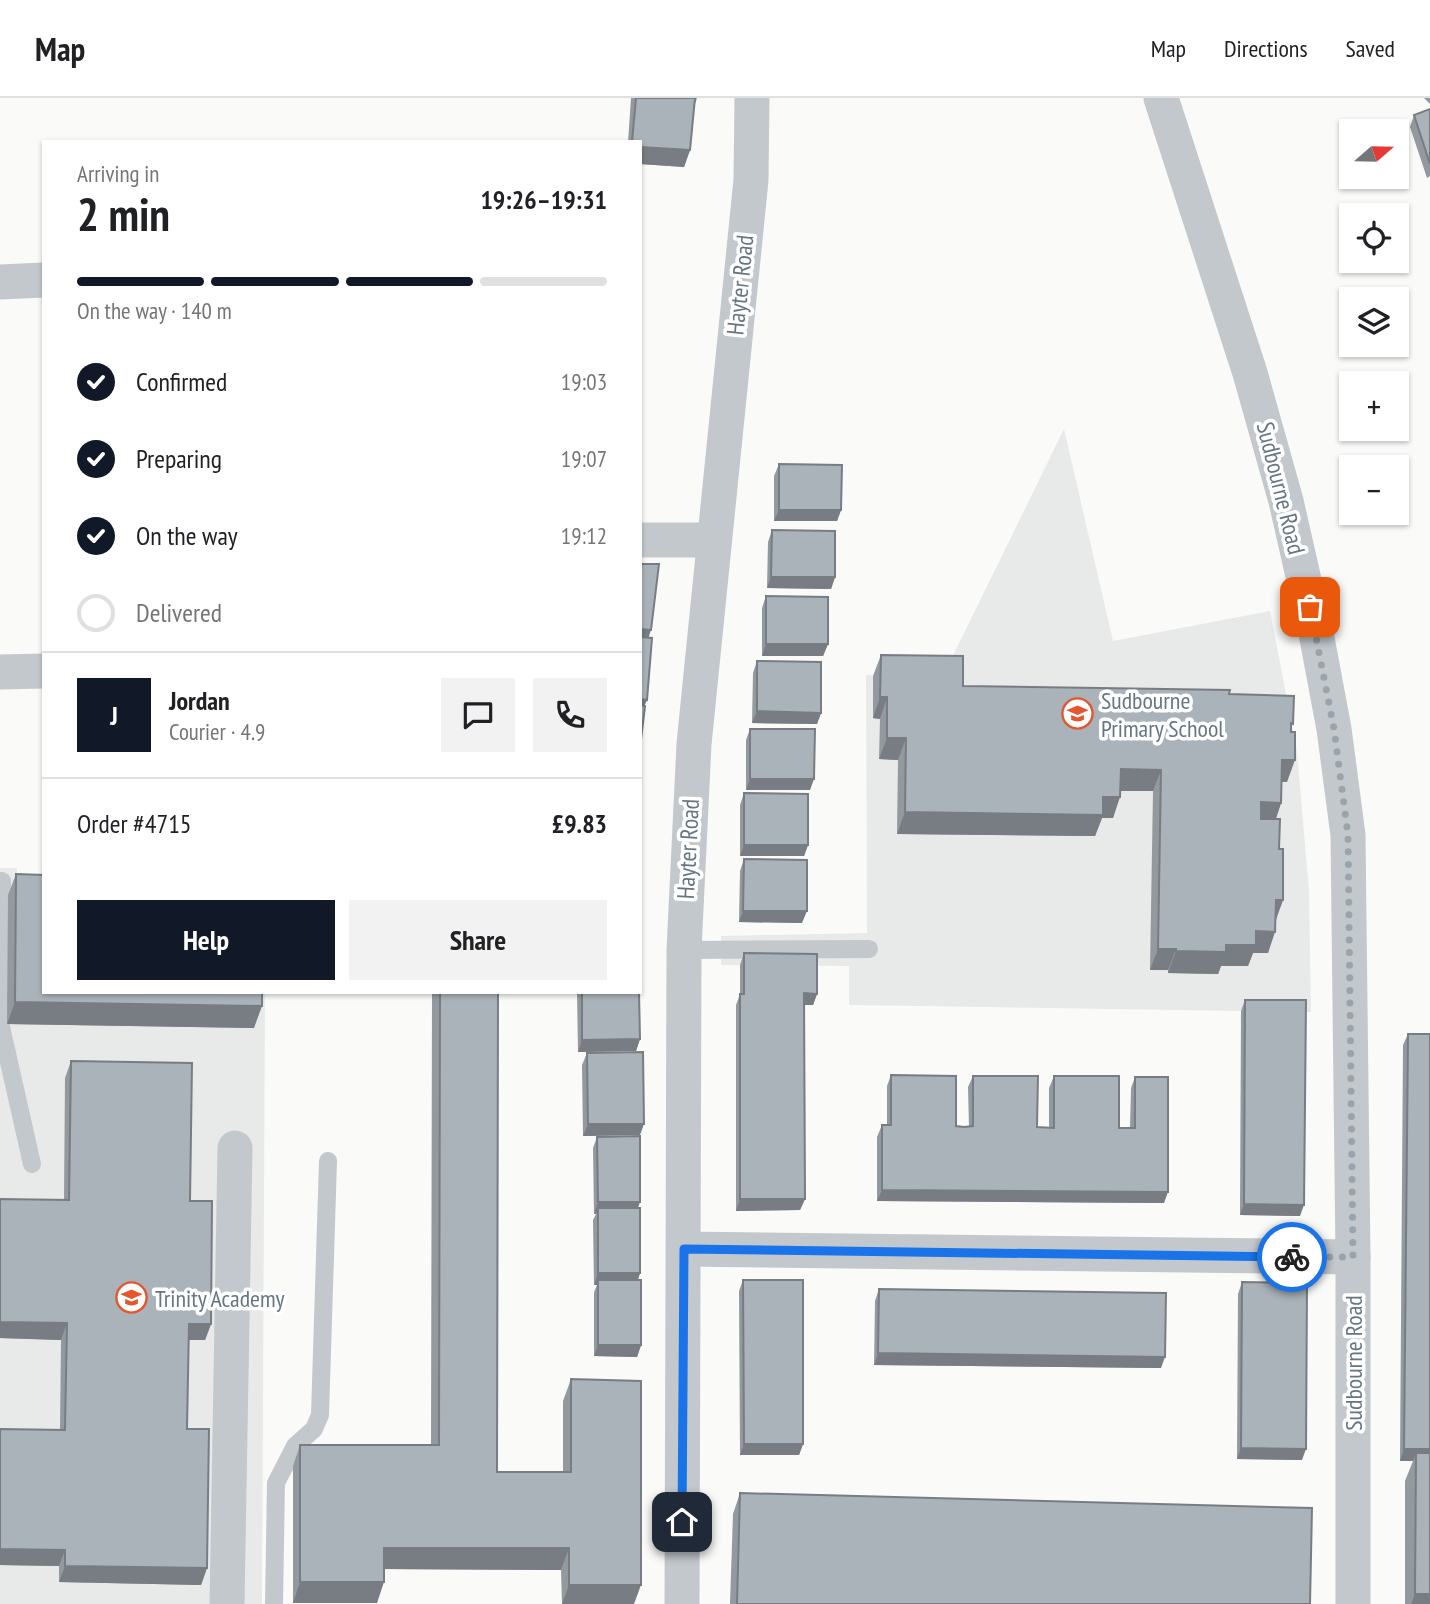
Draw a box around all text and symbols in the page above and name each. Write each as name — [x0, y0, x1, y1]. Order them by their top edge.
text: Map — [35, 27, 85, 70]
text: Map — [1151, 33, 1186, 64]
text: Directions — [1224, 33, 1308, 64]
text: Saved — [1346, 33, 1395, 64]
north arrow — [1339, 119, 1409, 189]
map controls — [1339, 119, 1409, 525]
text: Arriving in — [77, 159, 159, 188]
text: 19:26–19:31 — [480, 183, 607, 216]
text: 2 min — [77, 184, 170, 244]
button: locate — [1339, 203, 1409, 273]
street label: Hayter Road — [719, 233, 761, 337]
button: layers — [1339, 287, 1409, 357]
text: On the way · 140 m — [77, 296, 232, 325]
icon: check — [77, 363, 115, 401]
text: Confirmed — [136, 365, 227, 398]
text: 19:03 — [561, 367, 607, 396]
button: + — [1339, 371, 1409, 441]
street label: Sudbourne Road — [1250, 419, 1312, 557]
icon: check — [77, 440, 115, 478]
text: Preparing — [136, 442, 222, 475]
text: 19:07 — [561, 444, 607, 473]
button: − — [1339, 455, 1409, 525]
icon: check — [77, 517, 115, 555]
text: On the way — [136, 519, 238, 552]
text: 19:12 — [561, 521, 607, 550]
pin — [1280, 577, 1340, 637]
icon: bag — [1291, 588, 1329, 626]
text: Delivered — [136, 596, 222, 629]
button: chat — [441, 678, 515, 752]
button: phone — [533, 678, 607, 752]
text: Jordan — [169, 684, 230, 717]
place label: Sudbourne Primary School — [1101, 685, 1224, 744]
school or university icon: Sudbourne Primary School — [1061, 697, 1095, 731]
text: J — [110, 699, 118, 732]
text: Courier · 4.9 — [169, 717, 265, 746]
street label: Hayter Road — [670, 798, 706, 900]
text: Order #4715 — [77, 807, 192, 840]
text: £9.83 — [552, 807, 607, 840]
button: Help — [77, 900, 335, 980]
button: Share — [349, 900, 607, 980]
courier — [1257, 1222, 1327, 1292]
icon: bike — [1273, 1238, 1311, 1276]
school or university icon: Trinity Academy — [115, 1281, 149, 1315]
place label: Trinity Academy — [155, 1283, 285, 1314]
street label: Sudbourne Road — [1338, 1295, 1369, 1431]
pin — [652, 1492, 712, 1552]
icon: home — [663, 1503, 701, 1541]

